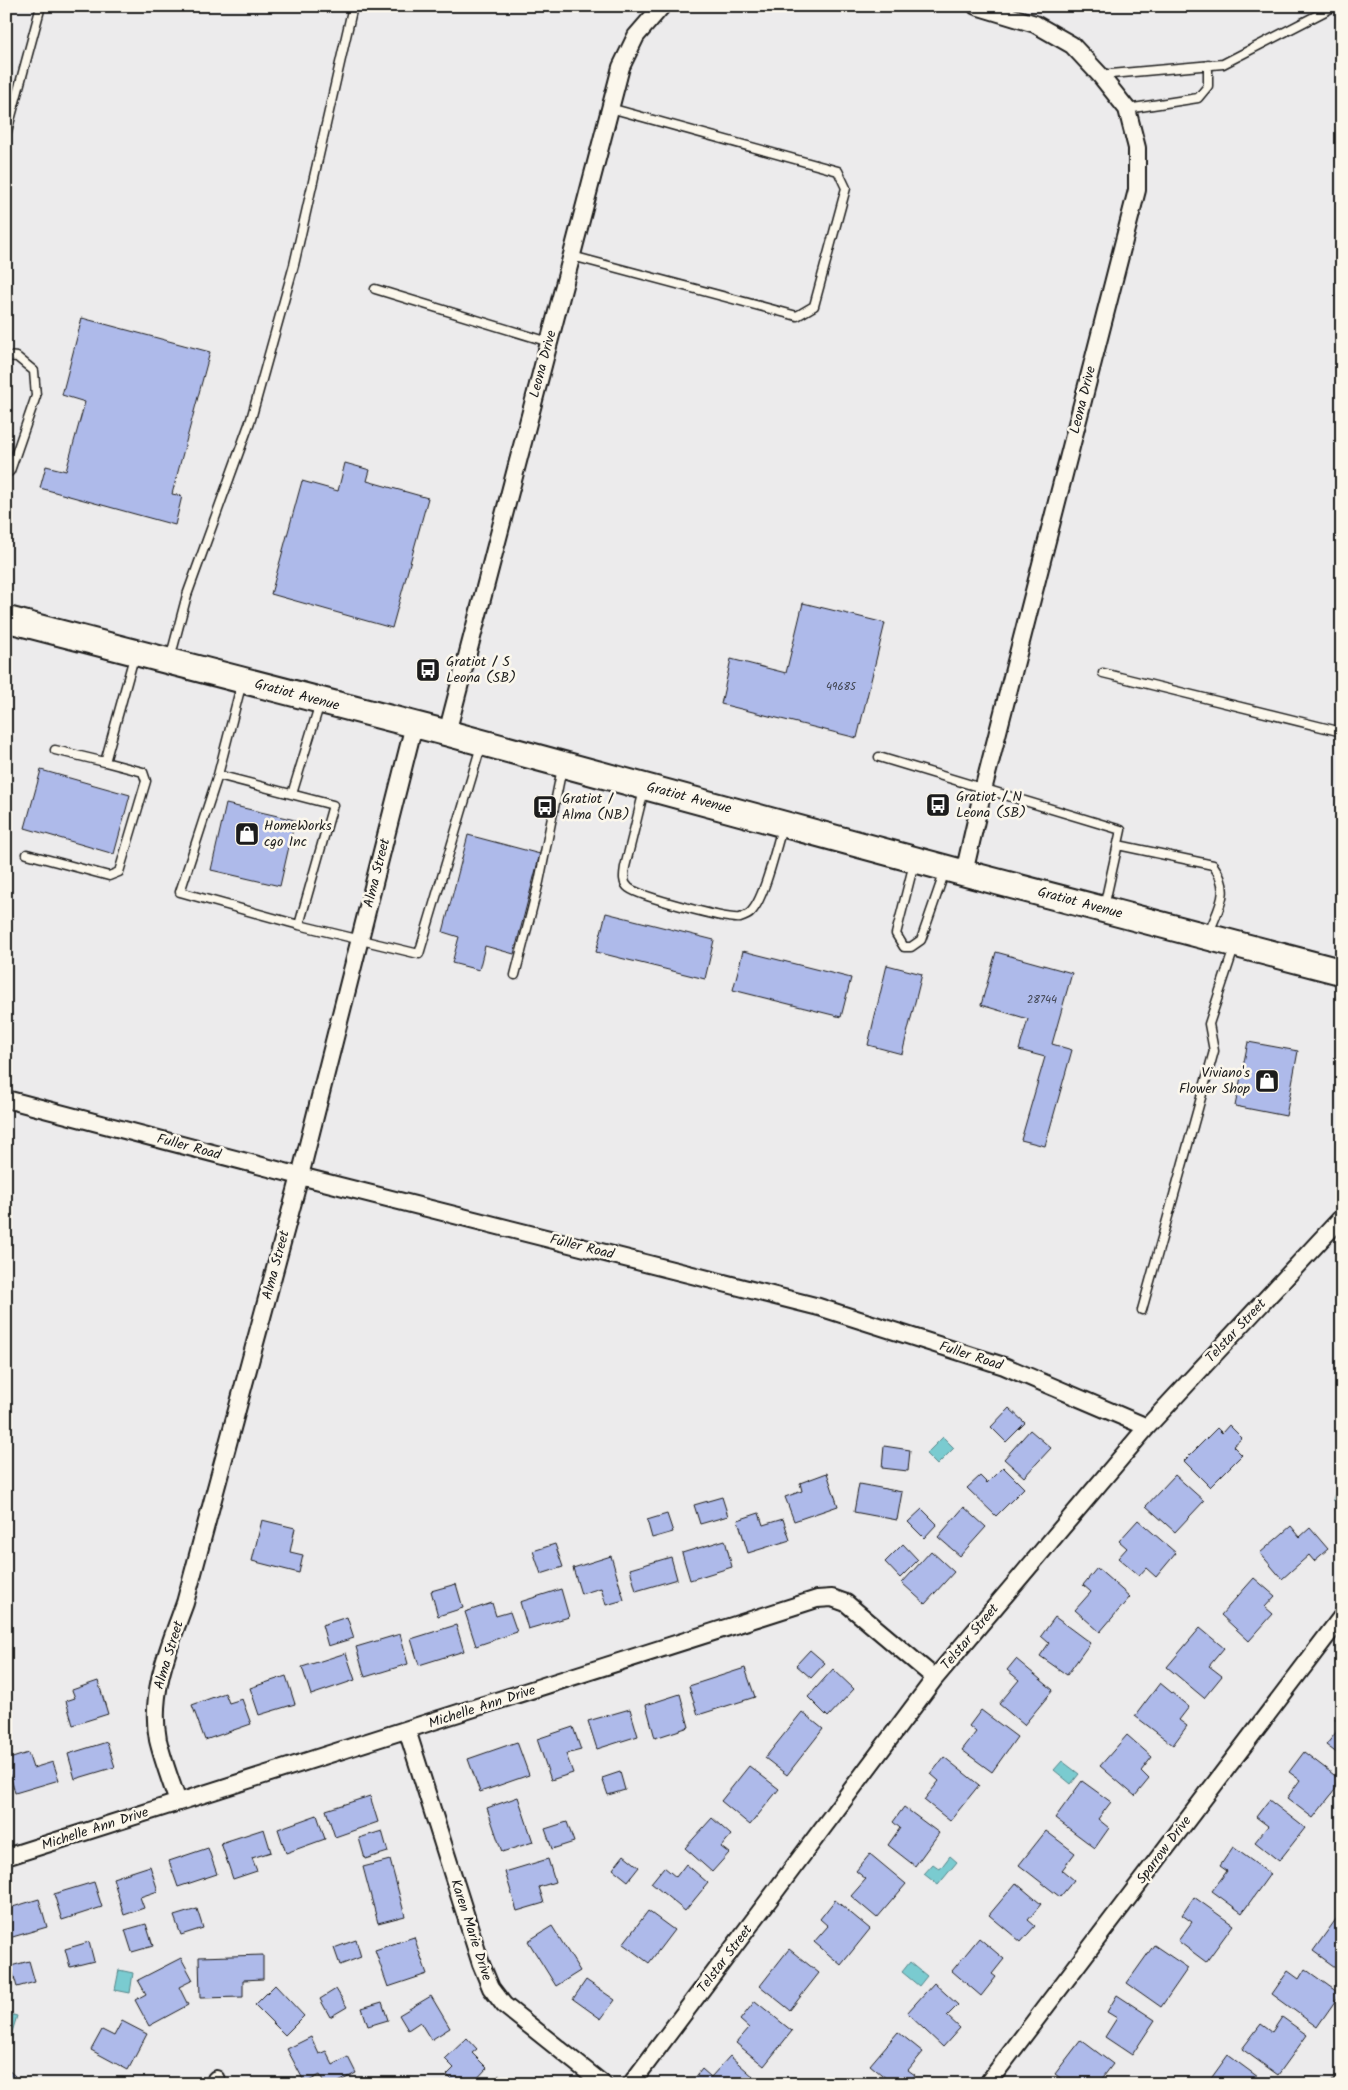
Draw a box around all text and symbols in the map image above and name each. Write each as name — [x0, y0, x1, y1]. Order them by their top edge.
street label: Leona Drive — [523, 327, 563, 400]
street label: Leona Drive — [1064, 363, 1102, 436]
place label: Gratiot / S Leona (SB) — [446, 651, 516, 689]
bus stop icon: Gratiot / S Leona (SB) — [415, 657, 441, 683]
street label: Gratiot Avenue — [252, 673, 343, 717]
house number: 49685 — [826, 678, 857, 696]
street label: Gratiot Avenue — [644, 776, 735, 820]
place label: Gratiot / N Leona (SB) — [956, 786, 1026, 824]
place label: Gratiot / Alma (NB) — [562, 788, 630, 826]
bus stop icon: Gratiot / N Leona (SB) — [925, 792, 951, 818]
bus stop icon: Gratiot / Alma (NB) — [532, 794, 558, 820]
place label: HomeWorks cgo Inc — [264, 815, 332, 853]
shop icon: HomeWorks cgo Inc — [234, 821, 260, 847]
street label: Alma Street — [358, 835, 396, 910]
street label: Gratiot Avenue — [1035, 881, 1126, 925]
house number: 28744 — [1027, 991, 1057, 1009]
place label: Viviano's Flower Shop — [1179, 1062, 1250, 1100]
shop icon: Viviano's Flower Shop — [1254, 1068, 1280, 1094]
street label: Fuller Road — [154, 1128, 224, 1166]
street label: Alma Street — [256, 1227, 296, 1302]
street label: Fuller Road — [548, 1228, 617, 1266]
street label: Telstar Street — [1200, 1293, 1272, 1368]
street label: Fuller Road — [936, 1335, 1007, 1377]
street label: Telstar Street — [936, 1598, 1005, 1675]
street label: Alma Street — [148, 1617, 190, 1692]
street label: Michelle Ann Drive — [426, 1679, 539, 1735]
street label: Michelle Ann Drive — [39, 1801, 152, 1857]
street label: Sparrow Drive — [1131, 1811, 1197, 1889]
street label: Karen Marie Drive — [444, 1876, 498, 1984]
street label: Telstar Street — [692, 1920, 758, 1998]

